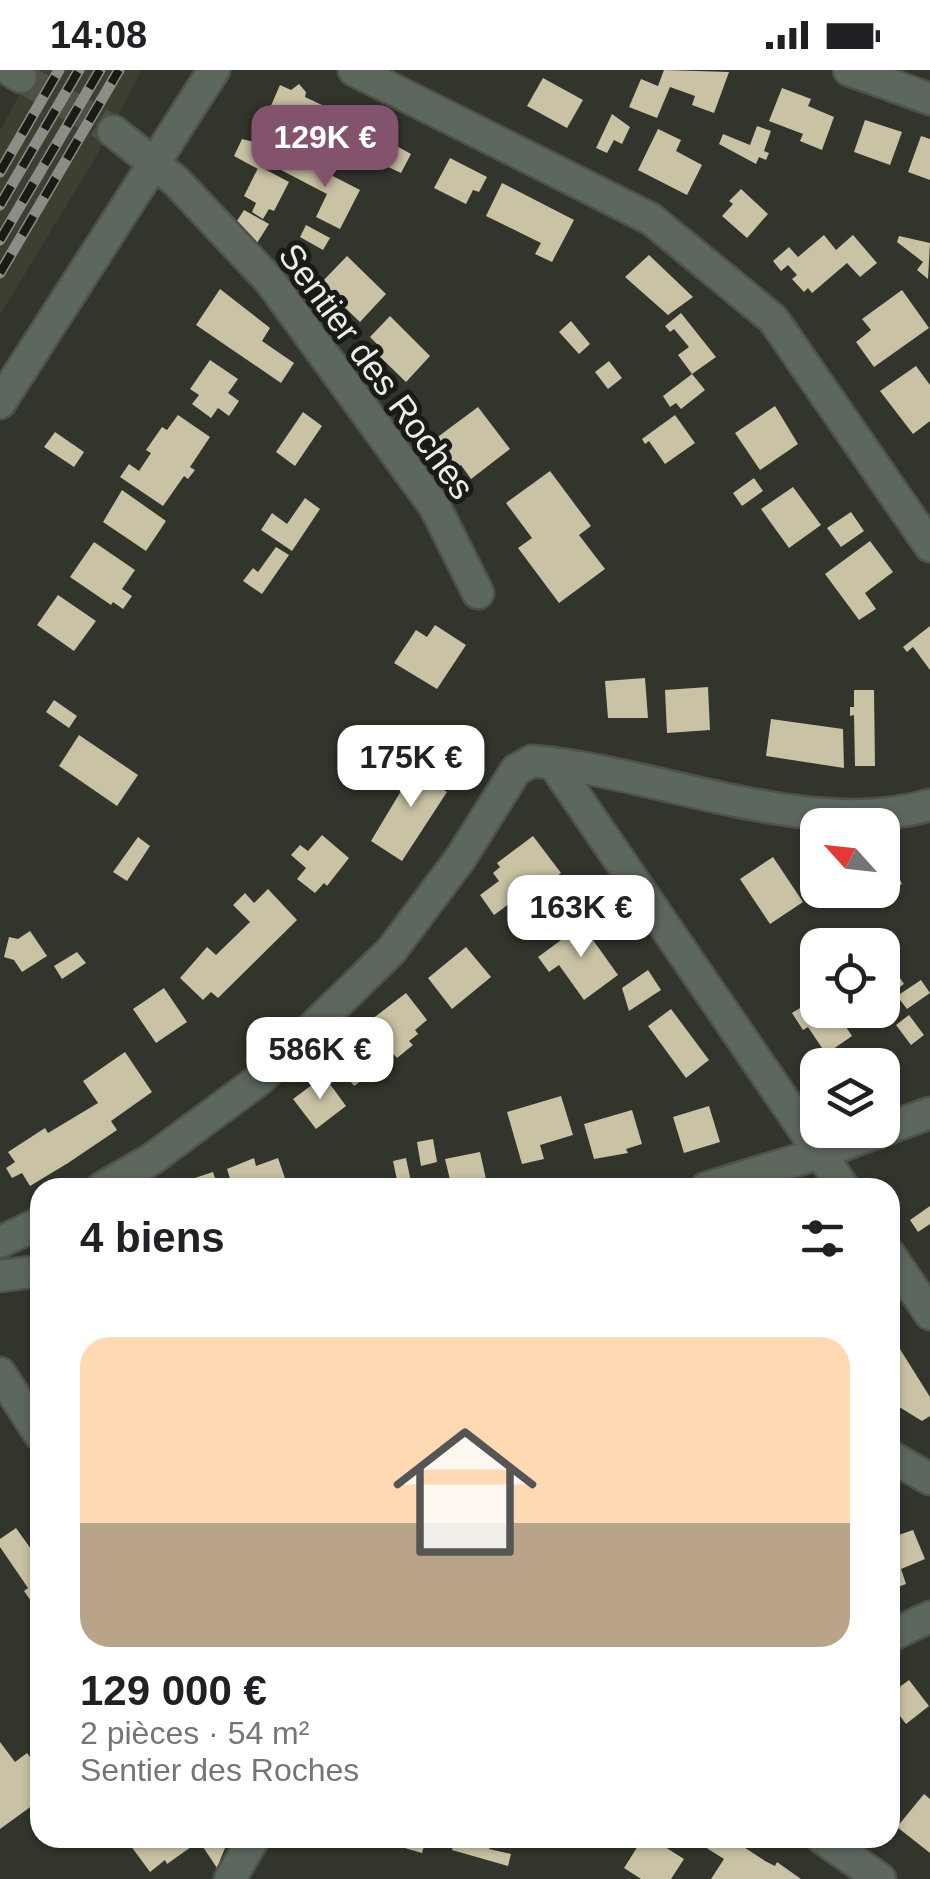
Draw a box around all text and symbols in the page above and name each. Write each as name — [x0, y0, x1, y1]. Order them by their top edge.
text: 14:08 — [50, 14, 147, 56]
pin: 129K € — [244, 105, 406, 190]
text: 129K € — [273, 119, 377, 155]
street label: Sentier des Roches — [271, 236, 483, 506]
pin: 175K € — [330, 725, 492, 810]
text: 175K € — [359, 739, 463, 775]
north arrow — [800, 808, 900, 908]
map controls — [800, 808, 900, 1148]
pin: 163K € — [500, 875, 662, 960]
text: 163K € — [529, 889, 633, 925]
button: locate — [800, 928, 900, 1028]
pin: 586K € — [239, 1017, 401, 1102]
text: 586K € — [268, 1031, 372, 1067]
button: layers — [800, 1048, 900, 1148]
icon: filters — [795, 1211, 850, 1266]
text: 4 biens — [80, 1214, 225, 1261]
icon: home — [375, 1402, 555, 1582]
text: 129 000 € — [80, 1667, 267, 1714]
text: 2 pièces · 54 m² — [80, 1715, 309, 1751]
text: Sentier des Roches — [80, 1752, 359, 1788]

